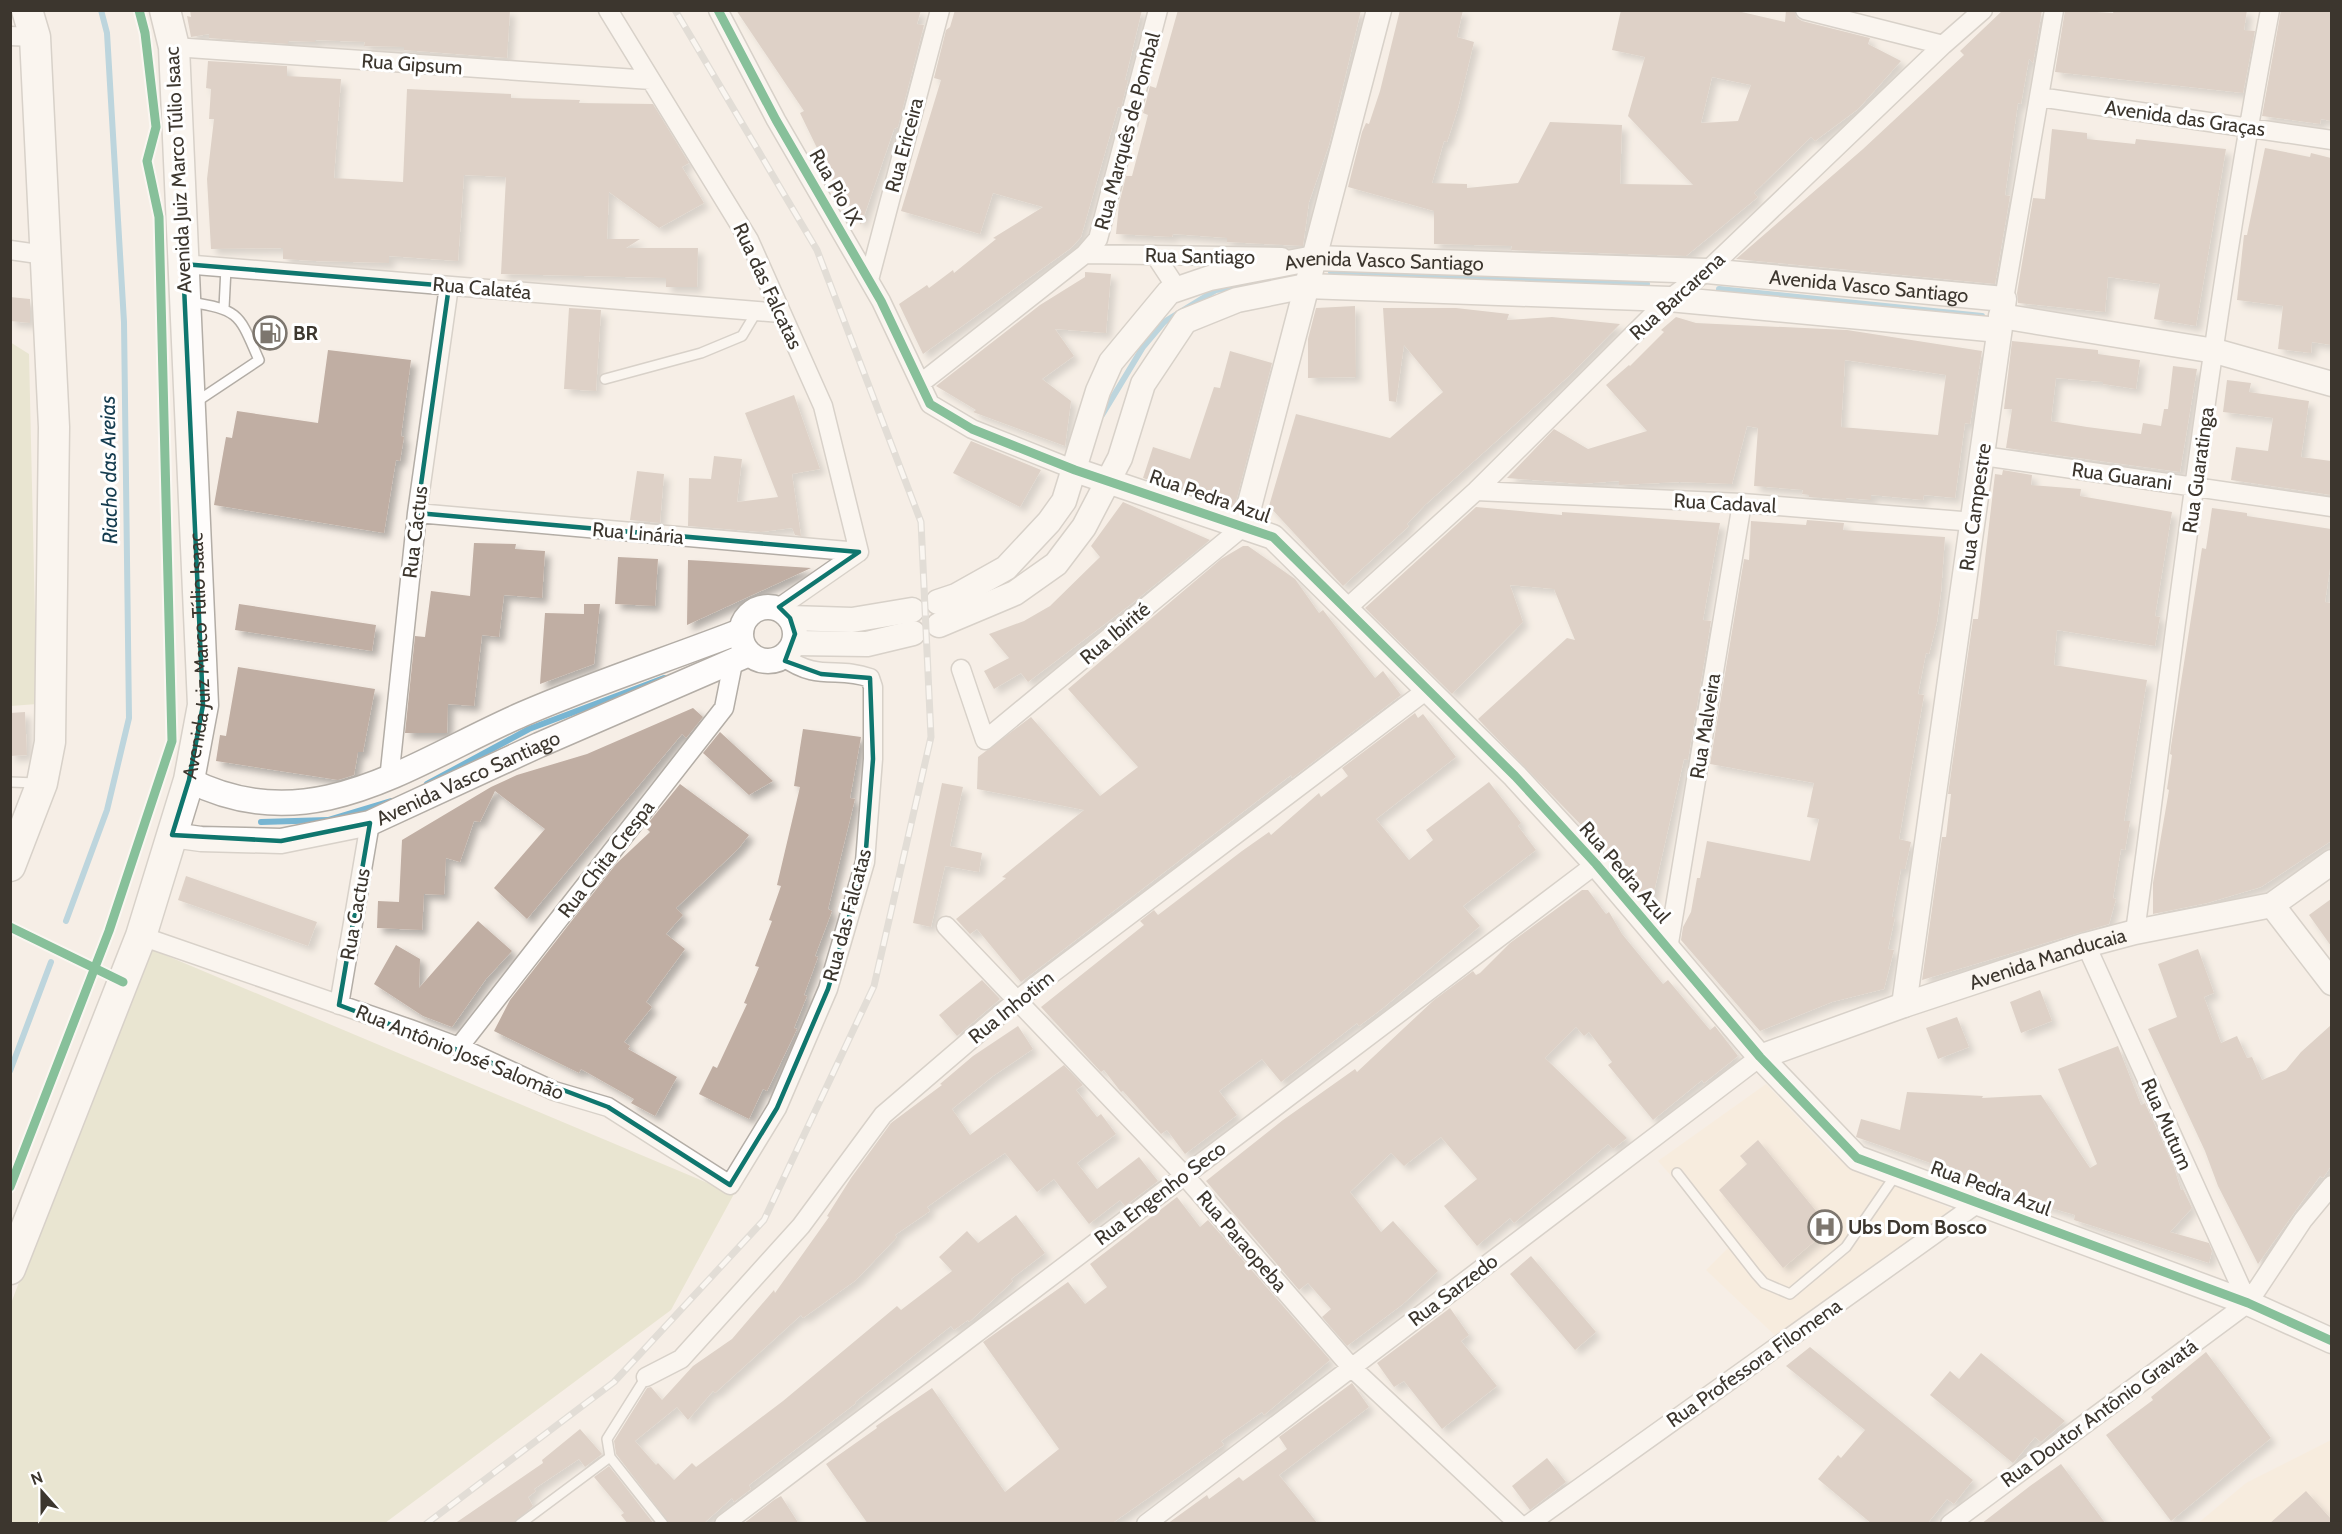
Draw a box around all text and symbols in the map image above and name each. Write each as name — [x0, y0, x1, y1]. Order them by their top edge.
street label: Rua Marquês de Pombal — [1089, 29, 1165, 233]
street label: Avenida Juiz Marco Túlio Isaac — [160, 46, 196, 294]
street label: Rua Gipsum — [361, 48, 463, 80]
street label: Rua Ericeira — [880, 95, 928, 195]
street label: Avenida das Graças — [2103, 95, 2267, 141]
street label: Rua Pio IX — [805, 144, 868, 230]
street label: Rua das Falcatas — [728, 219, 808, 353]
street label: Rua Santiago — [1145, 243, 1255, 269]
street label: Avenida Vasco Santiago — [1282, 246, 1484, 276]
street label: Rua Barcarena — [1624, 247, 1730, 345]
street label: Avenida Vasco Santiago — [1768, 265, 1970, 308]
street label: Rua Calatéa — [432, 272, 533, 304]
fuel station icon: BR — [252, 315, 288, 351]
place label: BR — [293, 321, 319, 345]
water label: Riacho das Areias — [95, 396, 122, 544]
street label: Rua Guaratinga — [2177, 405, 2219, 535]
street label: Rua Campestre — [1954, 442, 1996, 572]
street label: Rua Guarani — [2070, 457, 2174, 495]
street label: Rua Pedra Azul — [1146, 464, 1274, 528]
street label: Rua Cáctus — [397, 484, 433, 580]
street label: Rua Cadaval — [1673, 488, 1777, 518]
street label: Rua Linária — [591, 517, 685, 549]
street label: Avenida Juiz Marco Túlio Isaac — [177, 532, 215, 781]
street label: Rua Ibirité — [1075, 597, 1155, 669]
street label: Rua Malveira — [1685, 671, 1725, 781]
street label: Avenida Vasco Santiago — [372, 725, 564, 831]
street label: Rua Chita Crespa — [553, 795, 659, 922]
street label: Rua Pedra Azul — [1575, 817, 1676, 928]
street label: Rua das Falcatas — [818, 846, 876, 984]
street label: Rua Cactus — [335, 866, 375, 962]
street label: Avenida Manducaia — [1966, 923, 2129, 995]
street label: Rua Inhotim — [964, 965, 1058, 1049]
street label: Rua Antônio José Salomão — [352, 999, 568, 1105]
street label: Rua Mutum — [2136, 1075, 2198, 1173]
street label: Rua Engenho Seco — [1090, 1136, 1230, 1250]
street label: Rua Pedra Azul — [1928, 1155, 2055, 1221]
street label: Rua Paraopeba — [1192, 1186, 1293, 1297]
hospital icon: Ubs Dom Bosco — [1807, 1209, 1843, 1245]
place label: Ubs Dom Bosco — [1848, 1215, 1987, 1239]
street label: Rua Sarzedo — [1404, 1249, 1502, 1331]
street label: Rua Professora Filomena — [1662, 1293, 1846, 1432]
street label: Rua Doutor Antônio Gravatá — [1996, 1333, 2202, 1492]
north arrow — [12, 1462, 72, 1522]
text: N — [28, 1468, 45, 1489]

